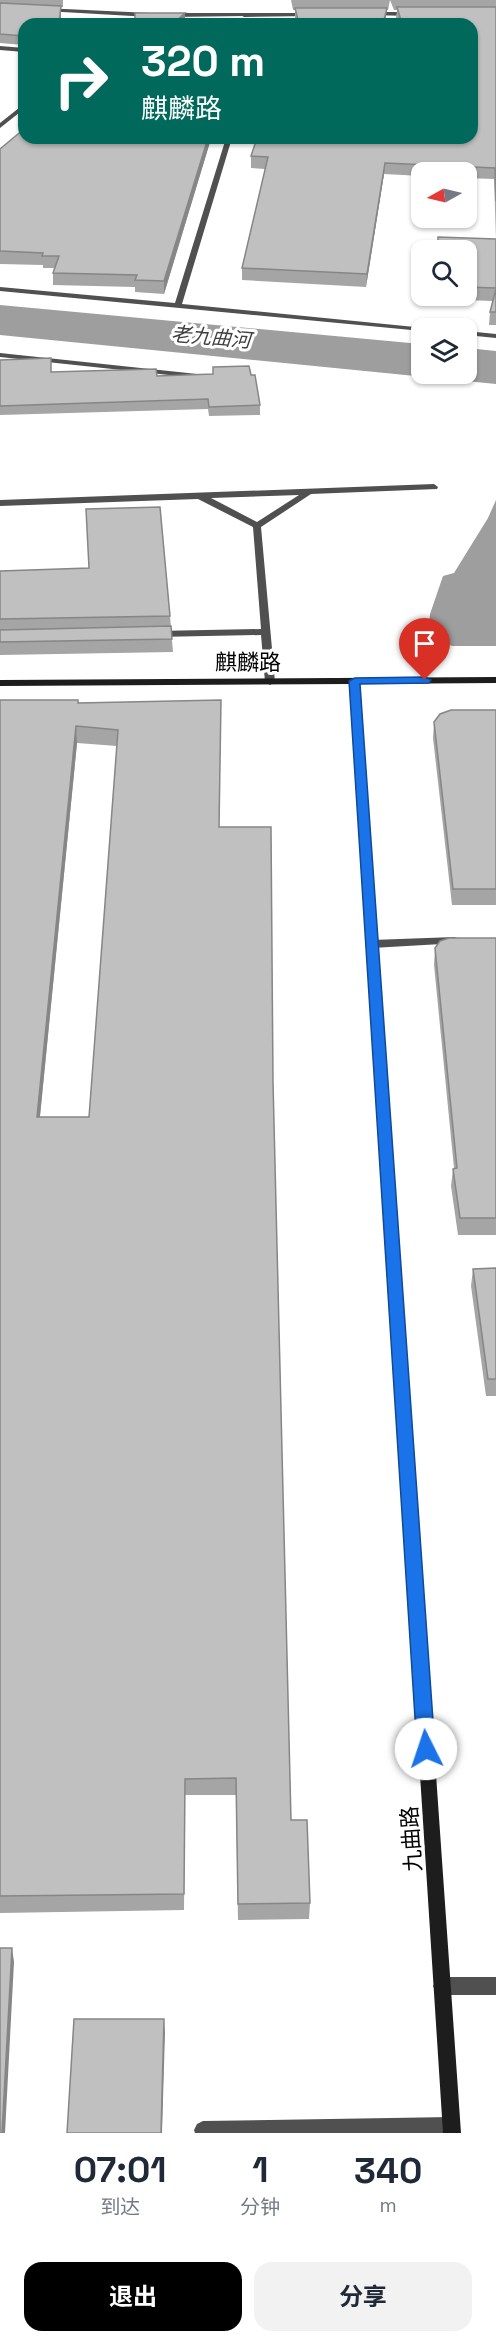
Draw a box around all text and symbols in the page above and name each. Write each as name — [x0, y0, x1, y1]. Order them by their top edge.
text: 320 m — [141, 35, 265, 88]
icon: right — [42, 42, 120, 120]
text: 麒麟路 — [141, 91, 222, 126]
north arrow — [411, 162, 477, 228]
map controls — [411, 162, 477, 384]
button: search — [411, 240, 477, 306]
button: layers — [411, 318, 477, 384]
water label: 老九曲河 — [170, 321, 256, 354]
pin — [399, 618, 450, 680]
icon: arrive — [408, 627, 441, 660]
street label: 麒麟路 — [215, 648, 281, 676]
position arrow — [394, 1717, 458, 1781]
street label: 九曲路 — [395, 1805, 427, 1873]
text: 07:01 — [74, 2147, 167, 2193]
text: 1 — [252, 2147, 269, 2193]
text: 340 — [354, 2148, 422, 2194]
text: m — [380, 2192, 397, 2218]
text: 到达 — [100, 2194, 140, 2220]
text: 分钟 — [240, 2194, 280, 2220]
button: 退出 — [24, 2262, 242, 2331]
button: 分享 — [254, 2262, 472, 2331]

